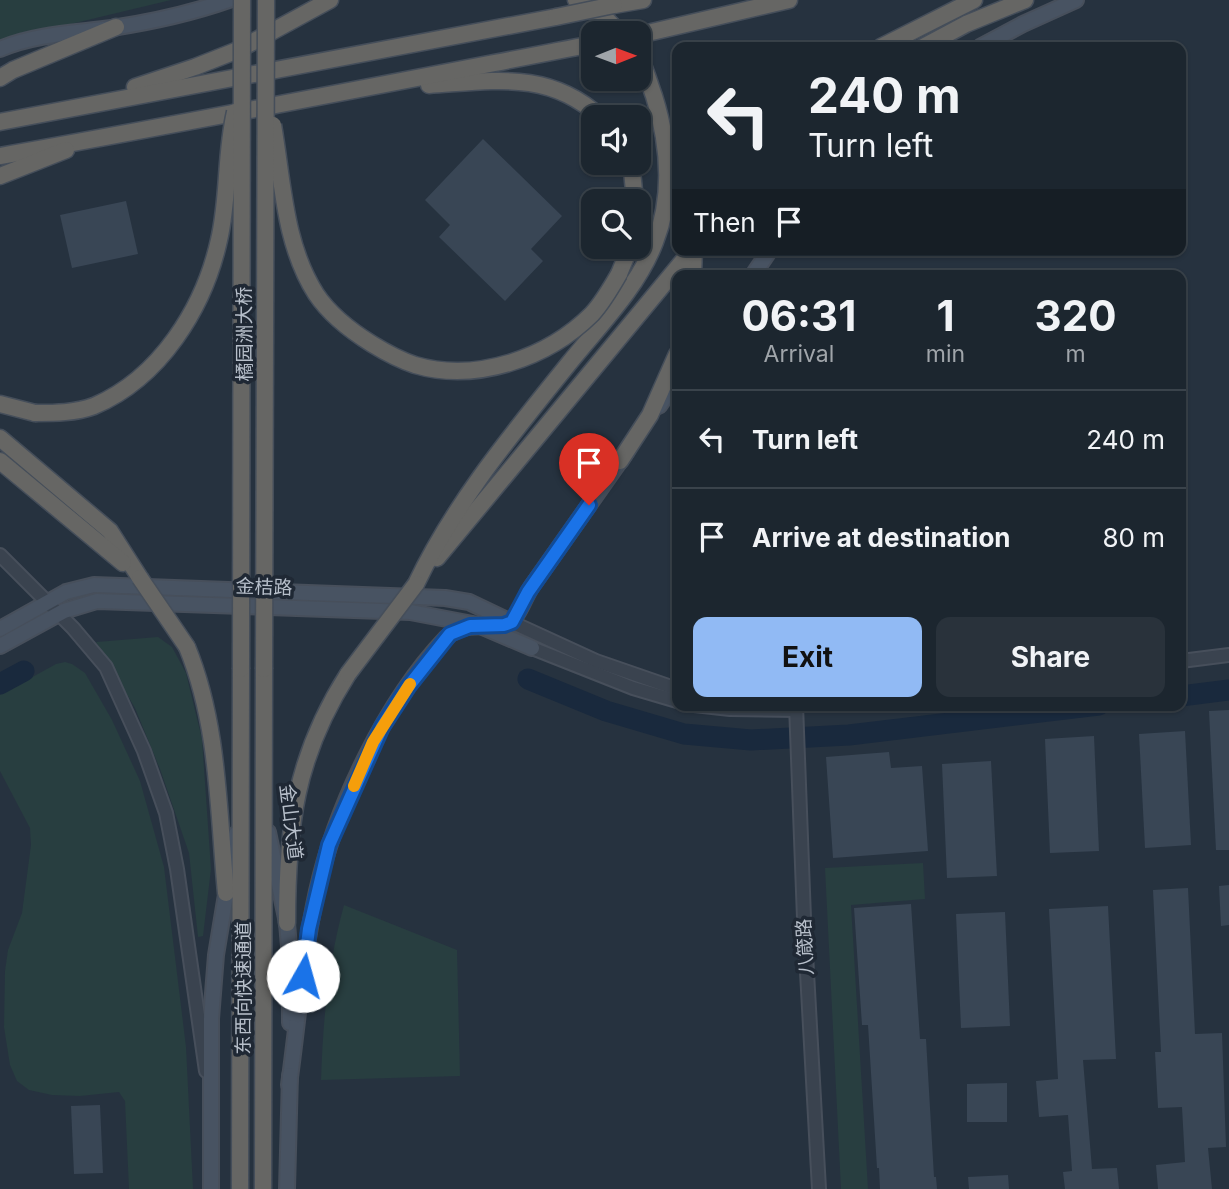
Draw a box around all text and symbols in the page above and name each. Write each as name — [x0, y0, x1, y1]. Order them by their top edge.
north arrow — [581, 21, 651, 91]
map controls — [581, 21, 651, 259]
text: 240 m — [808, 66, 961, 125]
icon: left — [693, 70, 784, 161]
button: sound — [581, 105, 651, 175]
text: Turn left — [808, 126, 933, 165]
button: search — [581, 189, 651, 259]
icon: arrive — [770, 203, 808, 241]
text: Then — [693, 207, 756, 238]
street label: 橘园洲大桥 — [233, 286, 256, 382]
text: 06:31 — [741, 290, 856, 341]
text: 1 — [936, 290, 955, 341]
text: 320 — [1035, 290, 1117, 341]
text: Arrival — [764, 340, 834, 368]
text: min — [926, 340, 965, 368]
text: m — [1065, 340, 1086, 368]
icon: left — [693, 420, 731, 458]
text: Turn left — [752, 424, 858, 455]
text: 240 m — [1086, 424, 1165, 455]
pin — [559, 433, 619, 505]
icon: arrive — [570, 444, 608, 482]
icon: arrive — [693, 518, 731, 556]
text: Arrive at destination — [752, 522, 1011, 553]
text: 80 m — [1102, 522, 1165, 553]
street label: 金桔路 — [235, 575, 293, 599]
button: Exit — [693, 617, 922, 697]
button: Share — [936, 617, 1165, 697]
street label: 金山大道 — [275, 783, 307, 861]
street label: 八箴路 — [792, 918, 818, 976]
street label: 东西向快速通道 — [232, 921, 255, 1055]
position arrow — [266, 939, 340, 1013]

